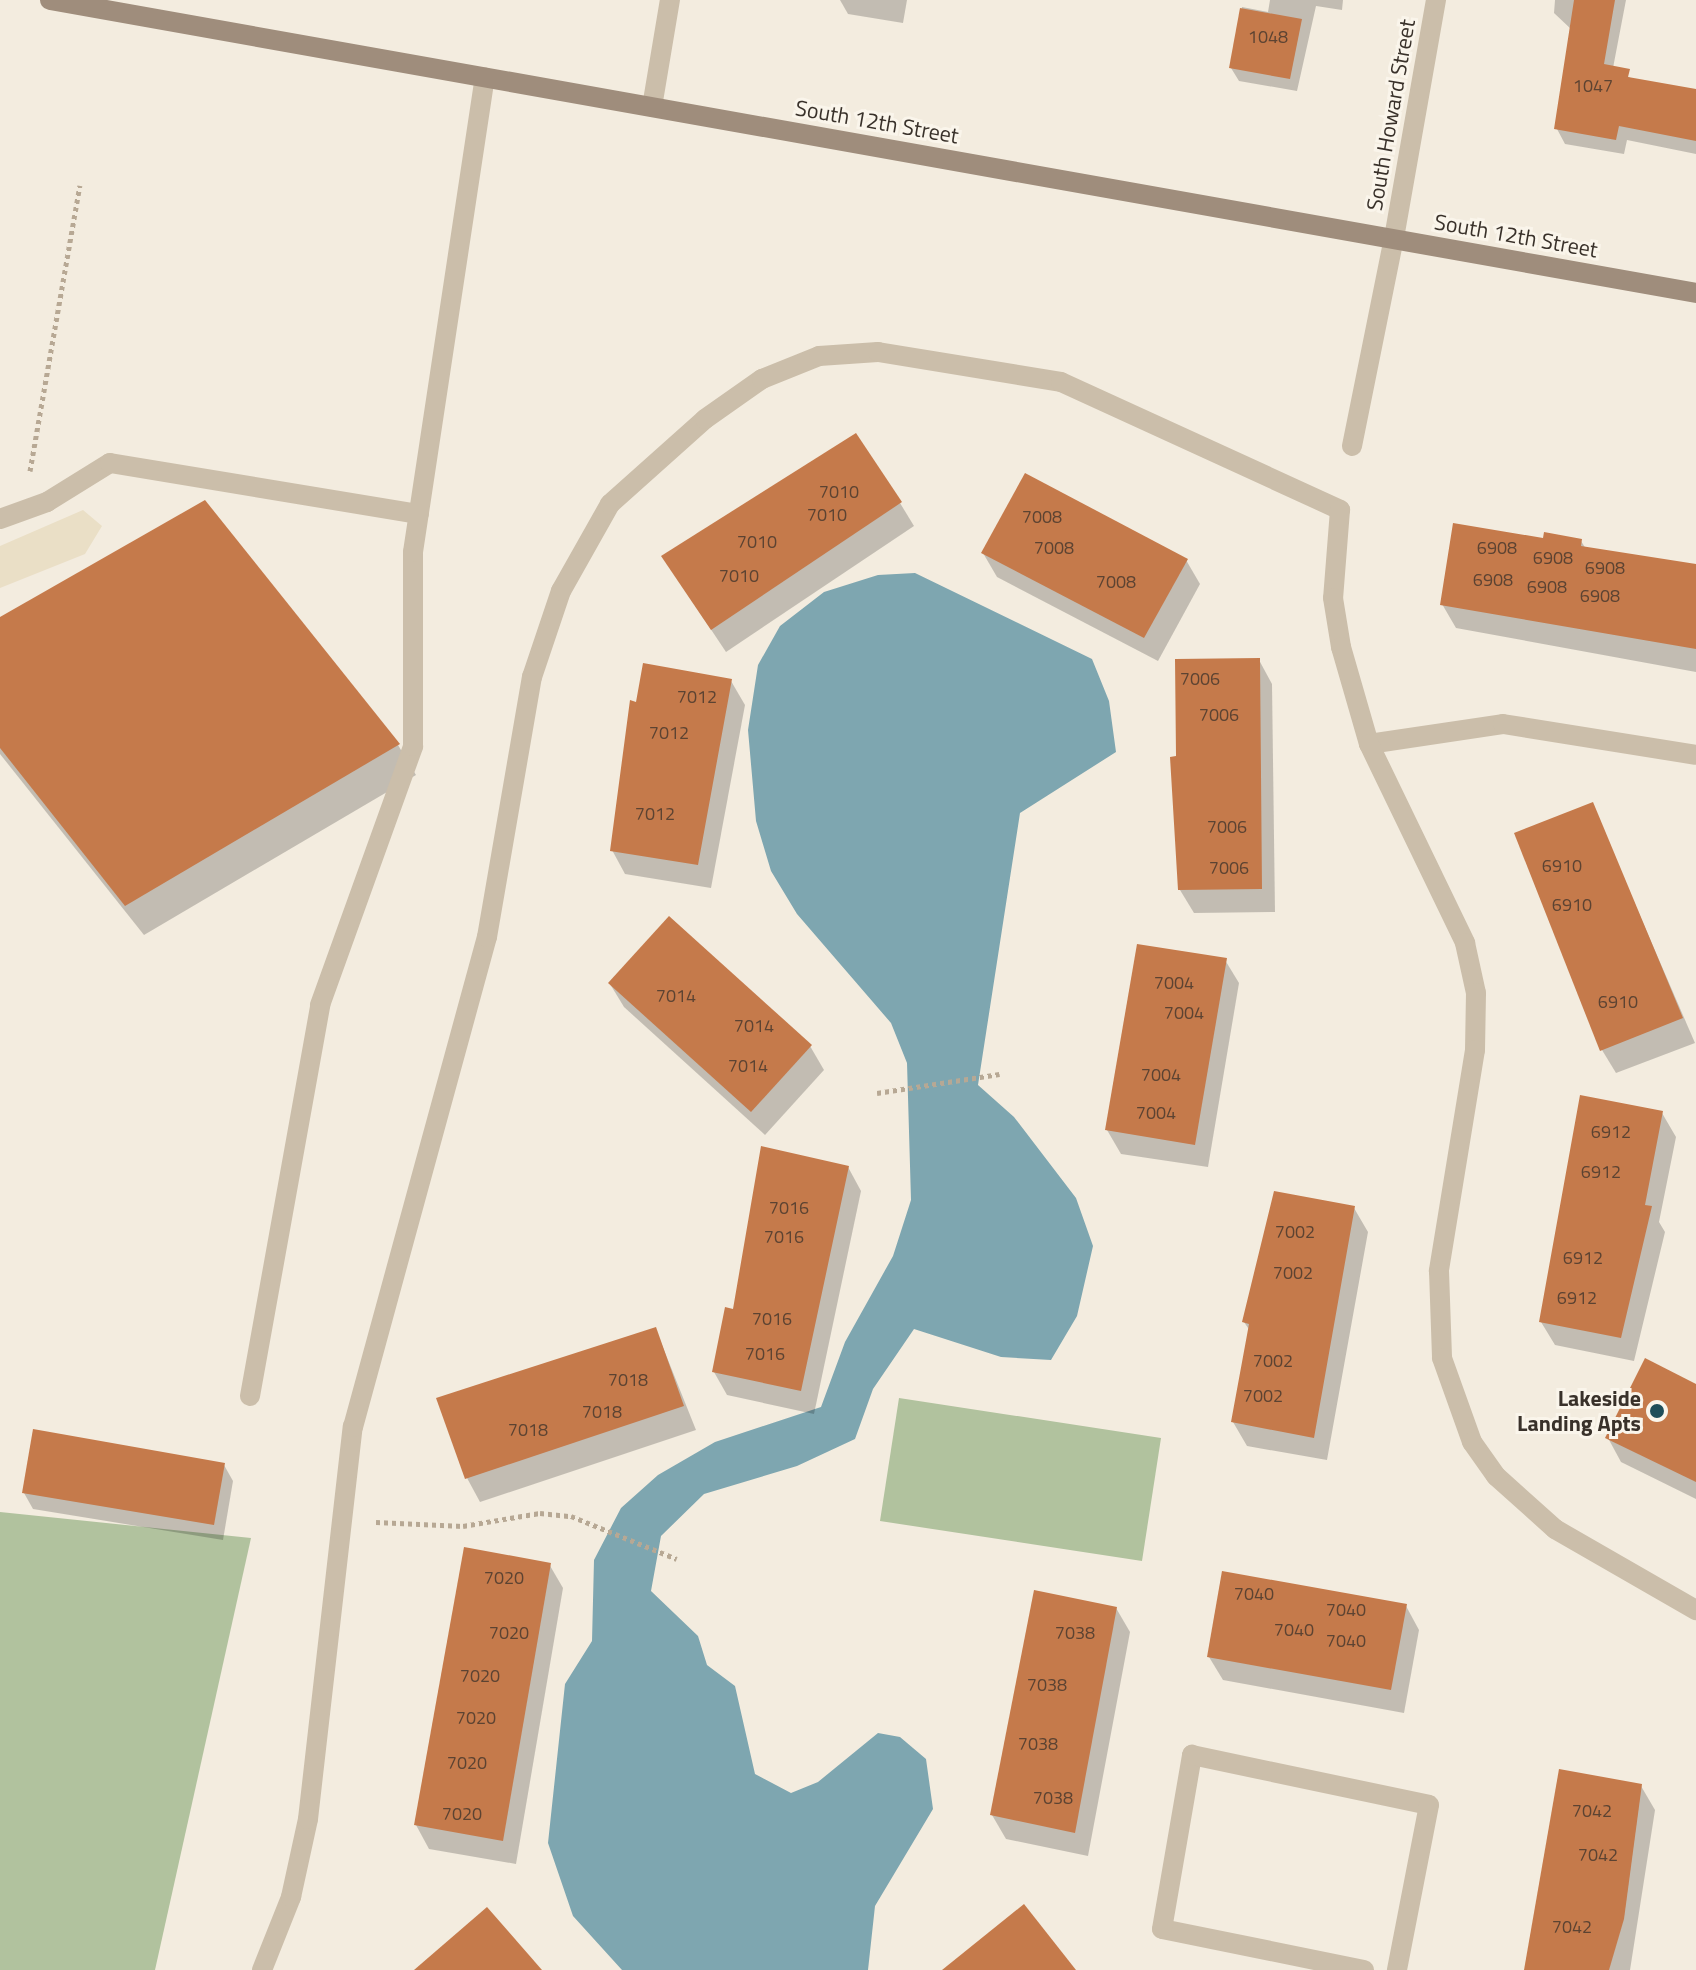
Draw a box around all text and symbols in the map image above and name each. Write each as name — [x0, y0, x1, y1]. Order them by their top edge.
street label: South Howard Street — [1361, 17, 1421, 213]
house number: 1048 — [1248, 26, 1288, 48]
house number: 1047 — [1573, 75, 1613, 97]
street label: South 12th Street — [793, 95, 961, 149]
street label: South 12th Street — [1432, 209, 1600, 263]
house number: 7010 — [819, 481, 859, 503]
house number: 7010 — [807, 504, 847, 526]
house number: 7008 — [1022, 506, 1062, 528]
house number: 7010 — [737, 531, 777, 553]
house number: 7008 — [1034, 537, 1074, 559]
house number: 6908 — [1477, 537, 1517, 559]
house number: 6908 — [1533, 547, 1573, 569]
house number: 6908 — [1585, 557, 1625, 579]
house number: 7010 — [719, 565, 759, 587]
house number: 6908 — [1473, 569, 1513, 591]
house number: 7008 — [1096, 571, 1136, 593]
house number: 6908 — [1527, 576, 1567, 598]
house number: 6908 — [1580, 585, 1620, 607]
house number: 7006 — [1180, 668, 1220, 690]
house number: 7012 — [677, 686, 717, 708]
house number: 7006 — [1199, 704, 1239, 726]
house number: 7012 — [649, 722, 689, 744]
house number: 7012 — [635, 803, 675, 825]
house number: 7006 — [1207, 816, 1247, 838]
house number: 6910 — [1542, 855, 1582, 877]
house number: 7006 — [1209, 857, 1249, 879]
house number: 6910 — [1552, 894, 1592, 916]
house number: 7004 — [1154, 972, 1194, 994]
house number: 7014 — [656, 985, 696, 1007]
house number: 6910 — [1598, 991, 1638, 1013]
house number: 7004 — [1164, 1002, 1204, 1024]
house number: 7014 — [734, 1015, 774, 1037]
house number: 7014 — [728, 1055, 768, 1077]
house number: 7004 — [1141, 1064, 1181, 1086]
house number: 7004 — [1136, 1102, 1176, 1124]
house number: 6912 — [1591, 1121, 1631, 1143]
house number: 6912 — [1581, 1161, 1621, 1183]
house number: 7016 — [769, 1197, 809, 1219]
house number: 7002 — [1275, 1221, 1315, 1243]
house number: 7016 — [764, 1226, 804, 1248]
house number: 6912 — [1563, 1247, 1603, 1269]
house number: 7002 — [1273, 1262, 1313, 1284]
house number: 6912 — [1557, 1287, 1597, 1309]
house number: 7016 — [752, 1308, 792, 1330]
house number: 7016 — [745, 1343, 785, 1365]
house number: 7002 — [1253, 1350, 1293, 1372]
house number: 7018 — [608, 1369, 648, 1391]
house number: 7002 — [1243, 1385, 1283, 1407]
place label: Lakeside Landing Apts — [1517, 1385, 1641, 1436]
house number: 7018 — [582, 1401, 622, 1423]
marker: Lakeside Landing Apts — [1648, 1402, 1666, 1420]
house number: 7018 — [508, 1419, 548, 1441]
house number: 7020 — [484, 1567, 524, 1589]
house number: 7040 — [1234, 1583, 1274, 1605]
house number: 7040 — [1326, 1599, 1366, 1621]
house number: 7040 — [1274, 1619, 1314, 1641]
house number: 7020 — [489, 1622, 529, 1644]
house number: 7038 — [1055, 1622, 1095, 1644]
house number: 7040 — [1326, 1630, 1366, 1652]
house number: 7020 — [460, 1665, 500, 1687]
house number: 7038 — [1027, 1674, 1067, 1696]
house number: 7020 — [456, 1707, 496, 1729]
house number: 7038 — [1018, 1733, 1058, 1755]
house number: 7020 — [447, 1752, 487, 1774]
house number: 7038 — [1033, 1787, 1073, 1809]
house number: 7042 — [1572, 1800, 1612, 1822]
house number: 7020 — [442, 1803, 482, 1825]
house number: 7042 — [1578, 1844, 1618, 1866]
house number: 7042 — [1552, 1916, 1592, 1938]

